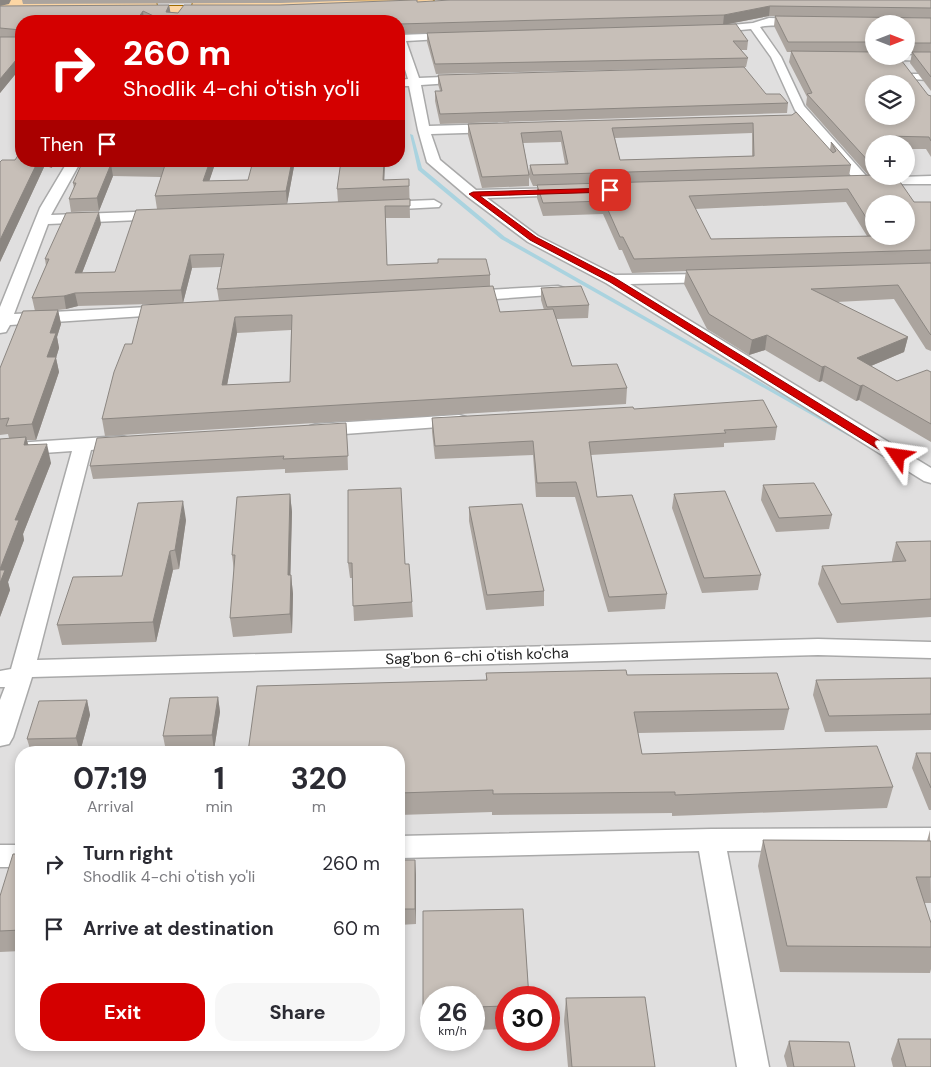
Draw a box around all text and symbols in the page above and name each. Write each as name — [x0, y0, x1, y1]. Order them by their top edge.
north arrow — [865, 15, 915, 65]
map controls — [865, 15, 915, 245]
text: 260 m — [123, 30, 231, 76]
icon: right — [40, 35, 105, 100]
text: Shodlik 4-chi o'tish yo'li — [123, 74, 360, 103]
button: layers — [865, 75, 915, 125]
icon: arrive — [93, 130, 121, 158]
text: Then — [40, 132, 83, 157]
button: + — [865, 135, 915, 185]
pin — [589, 169, 631, 211]
icon: arrive — [596, 176, 624, 204]
button: − — [865, 195, 915, 245]
position arrow — [871, 429, 923, 481]
street label: Sag'bon 6-chi o'tish ko'cha — [385, 643, 569, 669]
text: 07:19 — [73, 759, 148, 798]
text: 1 — [214, 759, 225, 798]
text: 320 — [291, 759, 347, 798]
text: Arrival — [87, 796, 134, 817]
text: min — [205, 796, 233, 817]
text: m — [312, 796, 326, 817]
text: Turn right — [83, 841, 173, 866]
icon: right — [40, 850, 68, 878]
text: 260 m — [322, 851, 380, 876]
text: Shodlik 4-chi o'tish yo'li — [83, 866, 255, 887]
icon: arrive — [40, 915, 68, 943]
text: Arrive at destination — [83, 916, 274, 941]
text: 60 m — [333, 916, 380, 941]
button: Exit — [40, 983, 205, 1041]
button: Share — [215, 983, 380, 1041]
speed limit sign: 30 — [495, 986, 560, 1051]
text: 26 — [437, 996, 468, 1029]
text: km/h — [438, 1023, 467, 1039]

